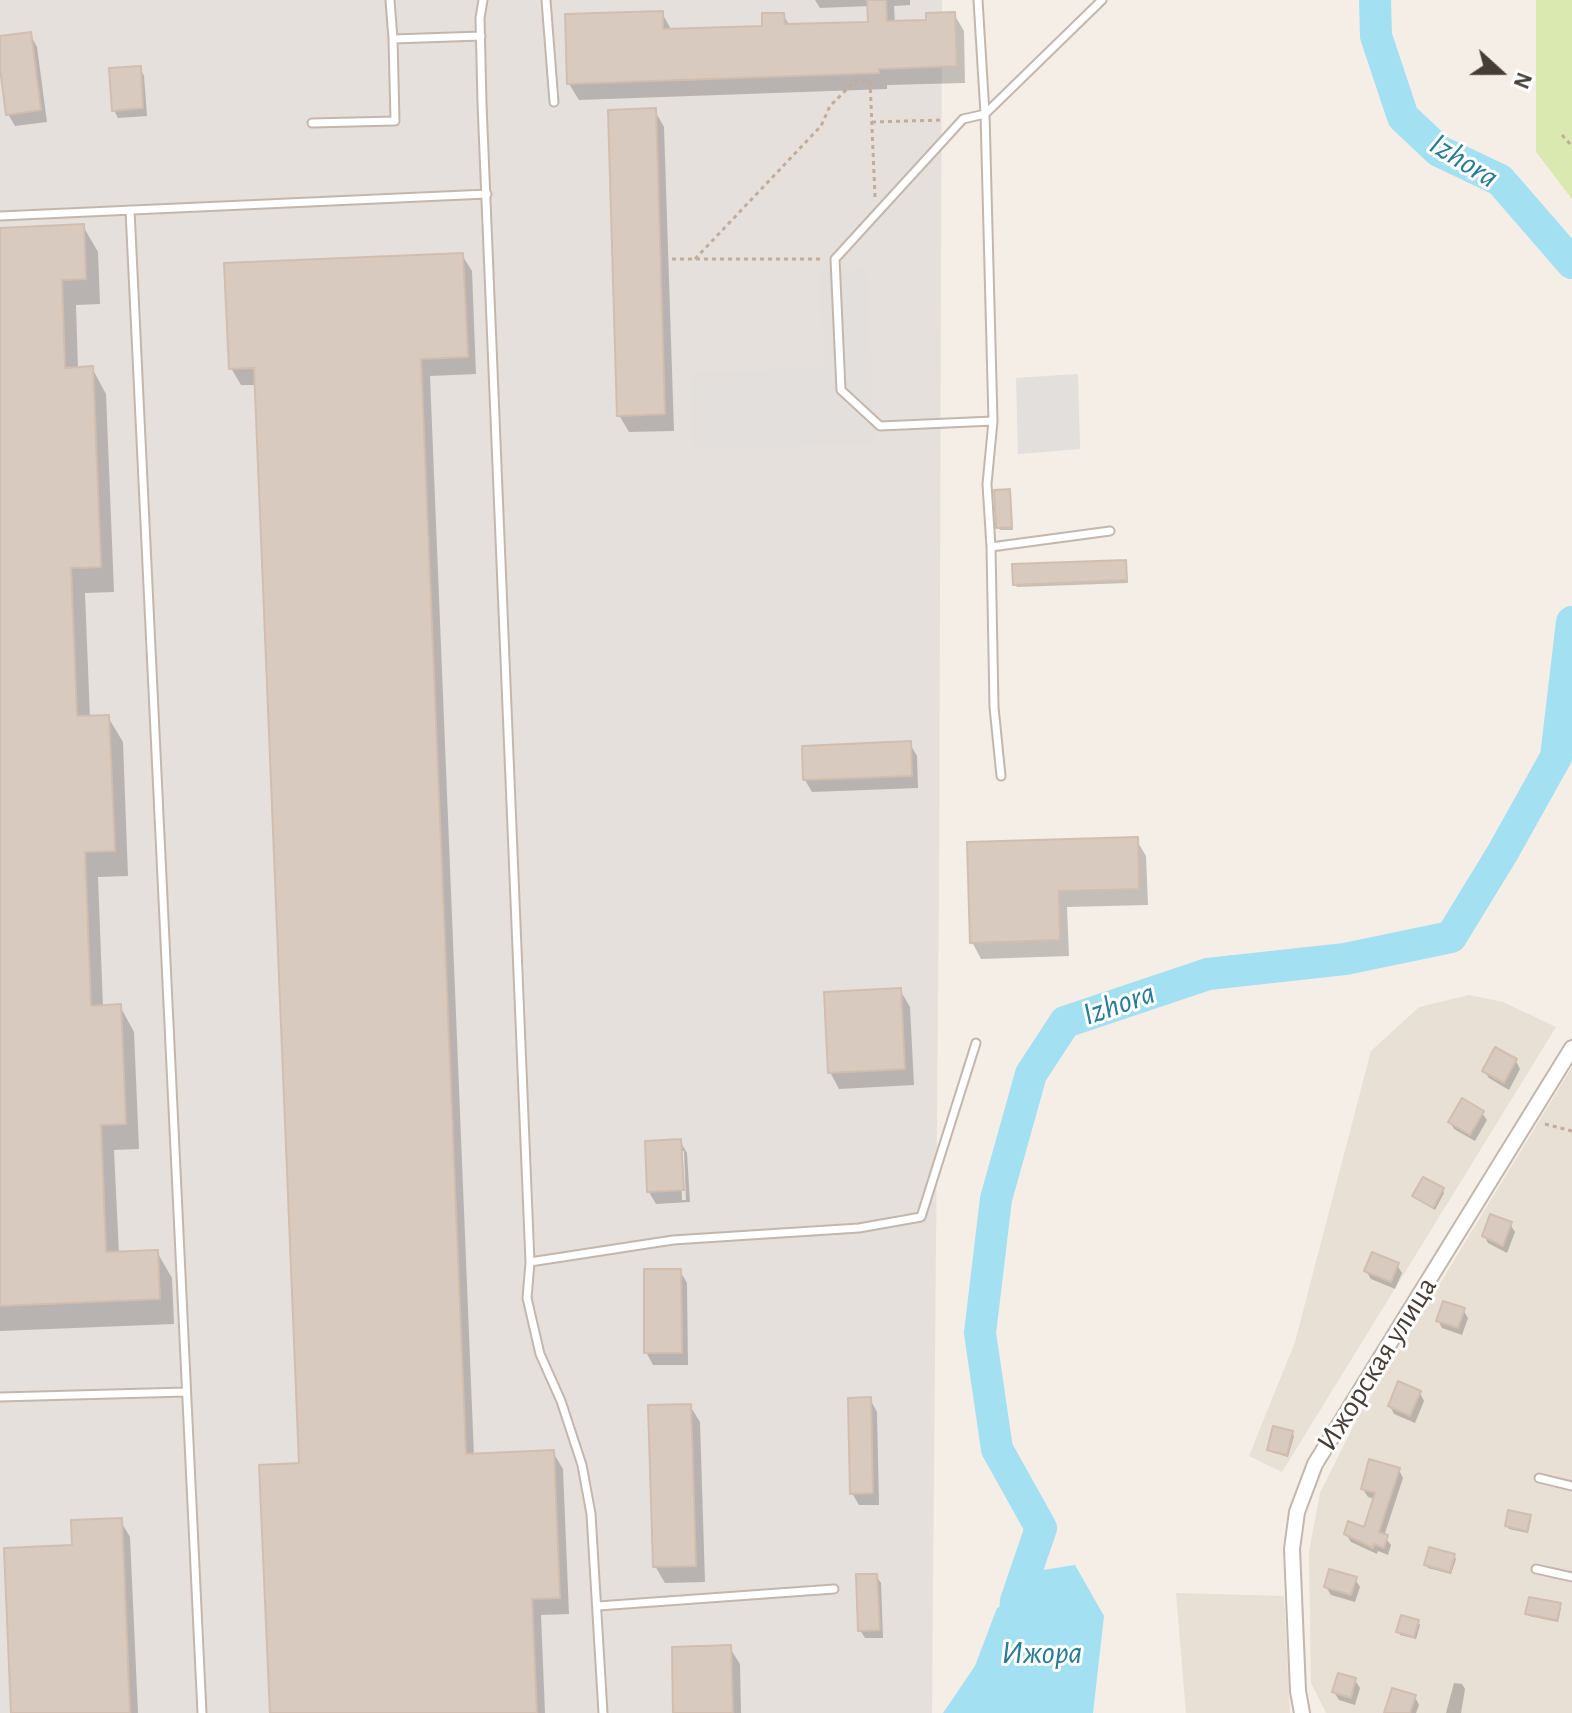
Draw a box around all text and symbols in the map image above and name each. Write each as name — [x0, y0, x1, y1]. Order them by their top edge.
north arrow — [1460, 32, 1540, 112]
text: N — [1509, 70, 1535, 92]
water label: Izhora — [1423, 125, 1505, 197]
water label: Izhora — [1078, 974, 1160, 1034]
street label: Ижорская улица — [1309, 1270, 1445, 1458]
water label: Ижора — [1002, 1634, 1082, 1672]

